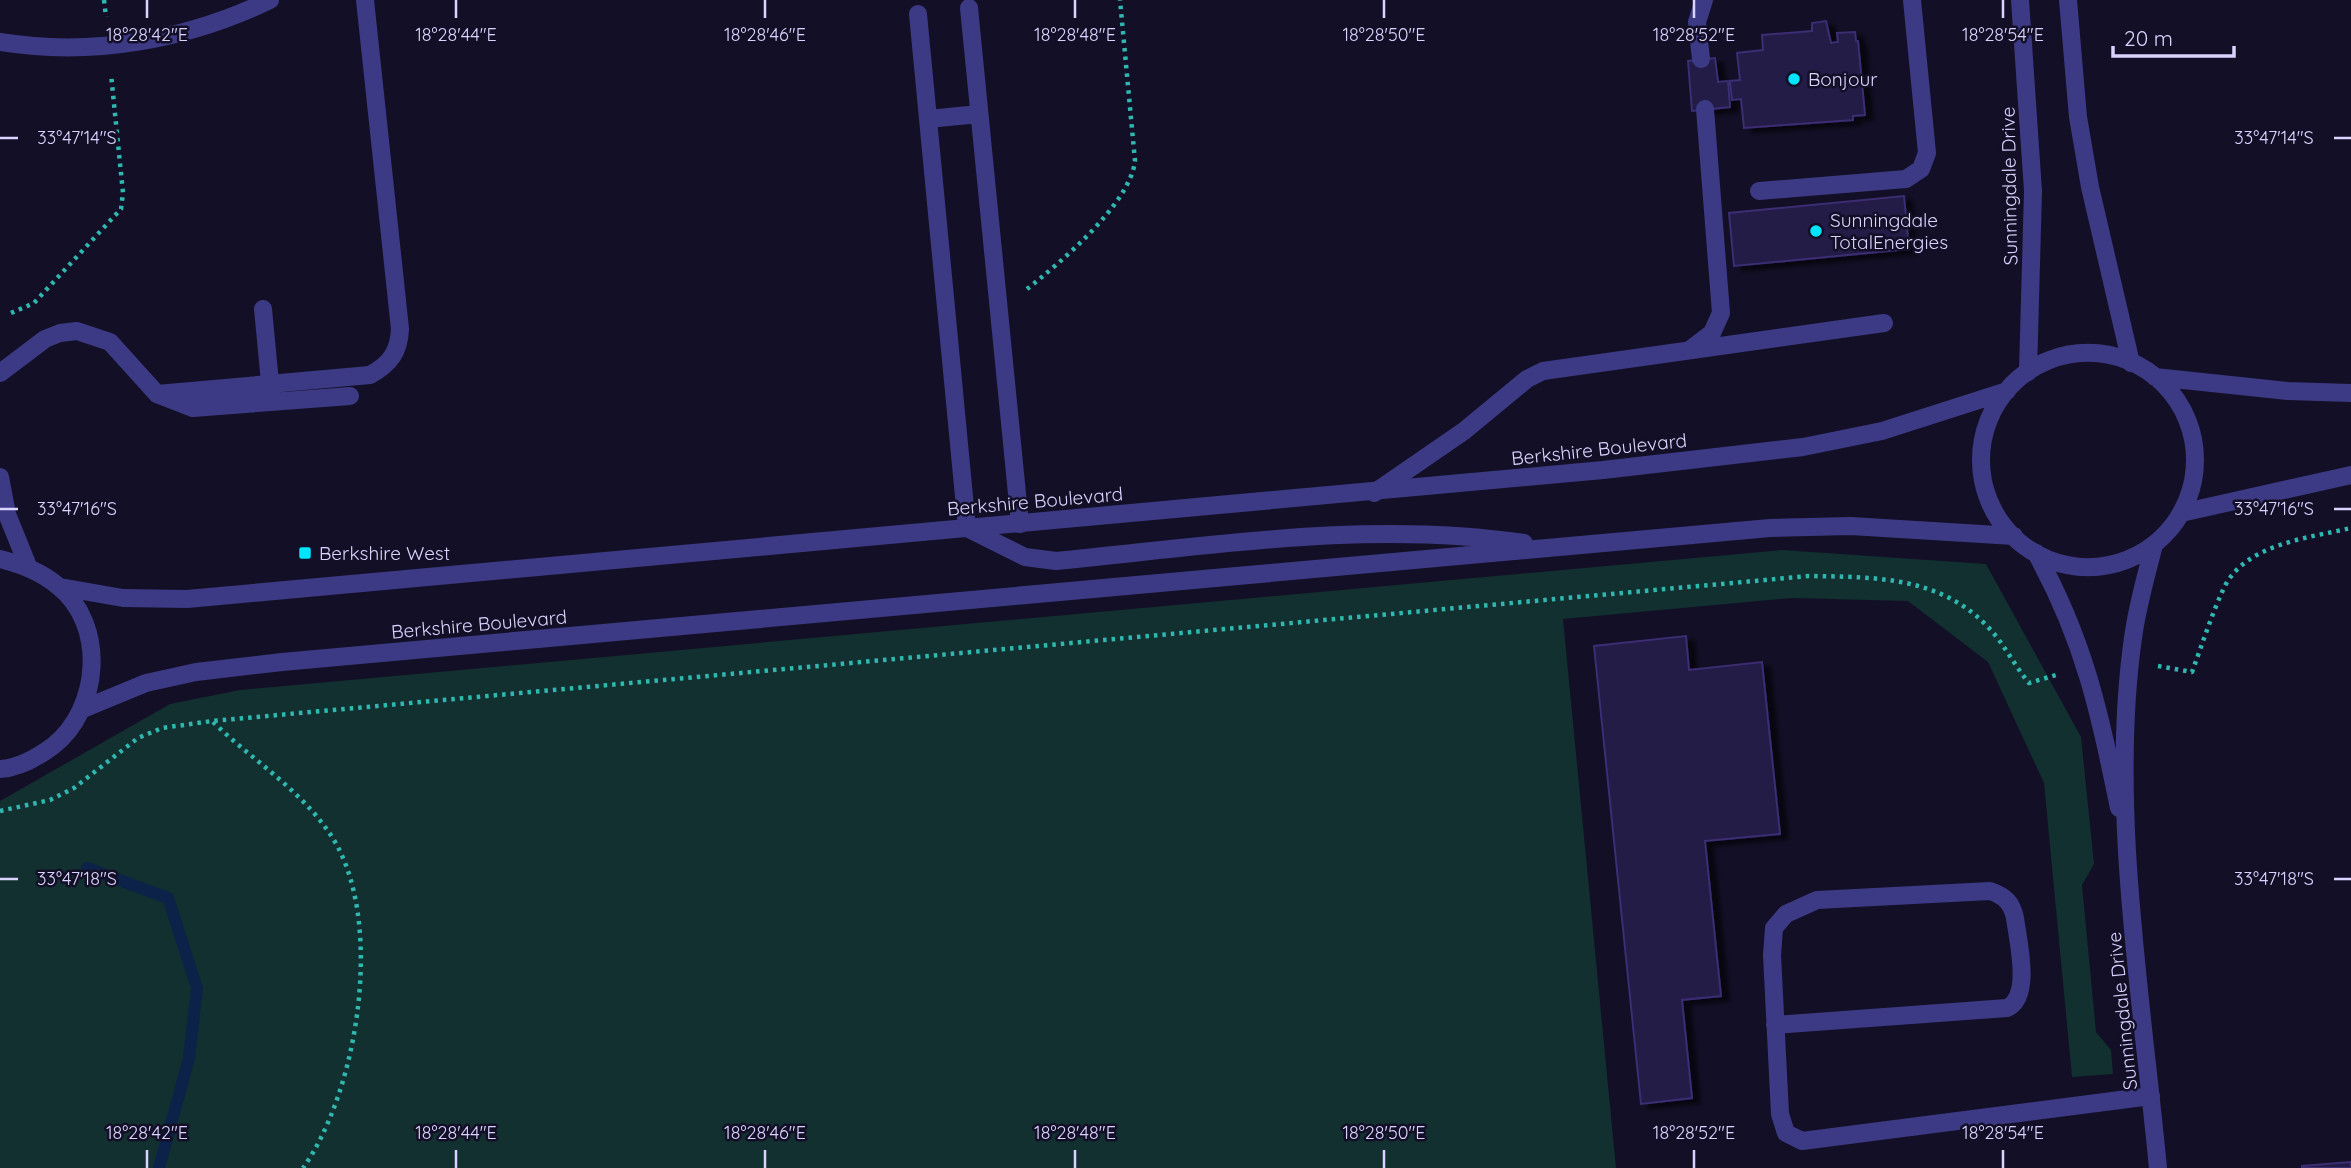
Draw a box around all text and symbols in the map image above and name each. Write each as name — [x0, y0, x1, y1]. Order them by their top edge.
scale bar — [2113, 14, 2234, 58]
text: 18°28'42"E — [106, 23, 188, 46]
text: 18°28'44"E — [415, 23, 497, 46]
text: 18°28'46"E — [724, 23, 806, 46]
text: 18°28'48"E — [1034, 23, 1116, 46]
text: 18°28'50"E — [1342, 23, 1426, 46]
text: 18°28'52"E — [1653, 23, 1735, 46]
text: 18°28'54"E — [1962, 23, 2044, 46]
text: 20 m — [2124, 25, 2173, 51]
place label: Bonjour — [1808, 67, 1878, 91]
marker: Bonjour — [1786, 71, 1802, 87]
street label: Sunningdale Drive — [1996, 106, 2022, 266]
text: 33°47'14"S — [37, 126, 117, 149]
text: 33°47'14"S — [2234, 126, 2314, 149]
place label: Sunningdale TotalEnergies — [1830, 208, 1948, 254]
marker: Sunningdale TotalEnergies — [1808, 223, 1824, 239]
street label: Berkshire Boulevard — [1510, 428, 1688, 470]
street label: Berkshire Boulevard — [946, 481, 1124, 521]
text: 33°47'16"S — [37, 497, 117, 520]
text: 33°47'16"S — [2234, 497, 2314, 520]
place label: Berkshire West — [319, 541, 450, 565]
marker: Berkshire West — [297, 545, 313, 561]
street label: Berkshire Boulevard — [390, 604, 568, 644]
text: 33°47'18"S — [37, 867, 117, 890]
text: 33°47'18"S — [2234, 867, 2314, 890]
street label: Sunningdale Drive — [2102, 931, 2142, 1091]
text: 18°28'42"E — [106, 1121, 188, 1144]
text: 18°28'44"E — [415, 1121, 497, 1144]
text: 18°28'46"E — [724, 1121, 806, 1144]
text: 18°28'48"E — [1034, 1121, 1116, 1144]
text: 18°28'50"E — [1342, 1121, 1426, 1144]
text: 18°28'52"E — [1653, 1121, 1735, 1144]
text: 18°28'54"E — [1962, 1121, 2044, 1144]

